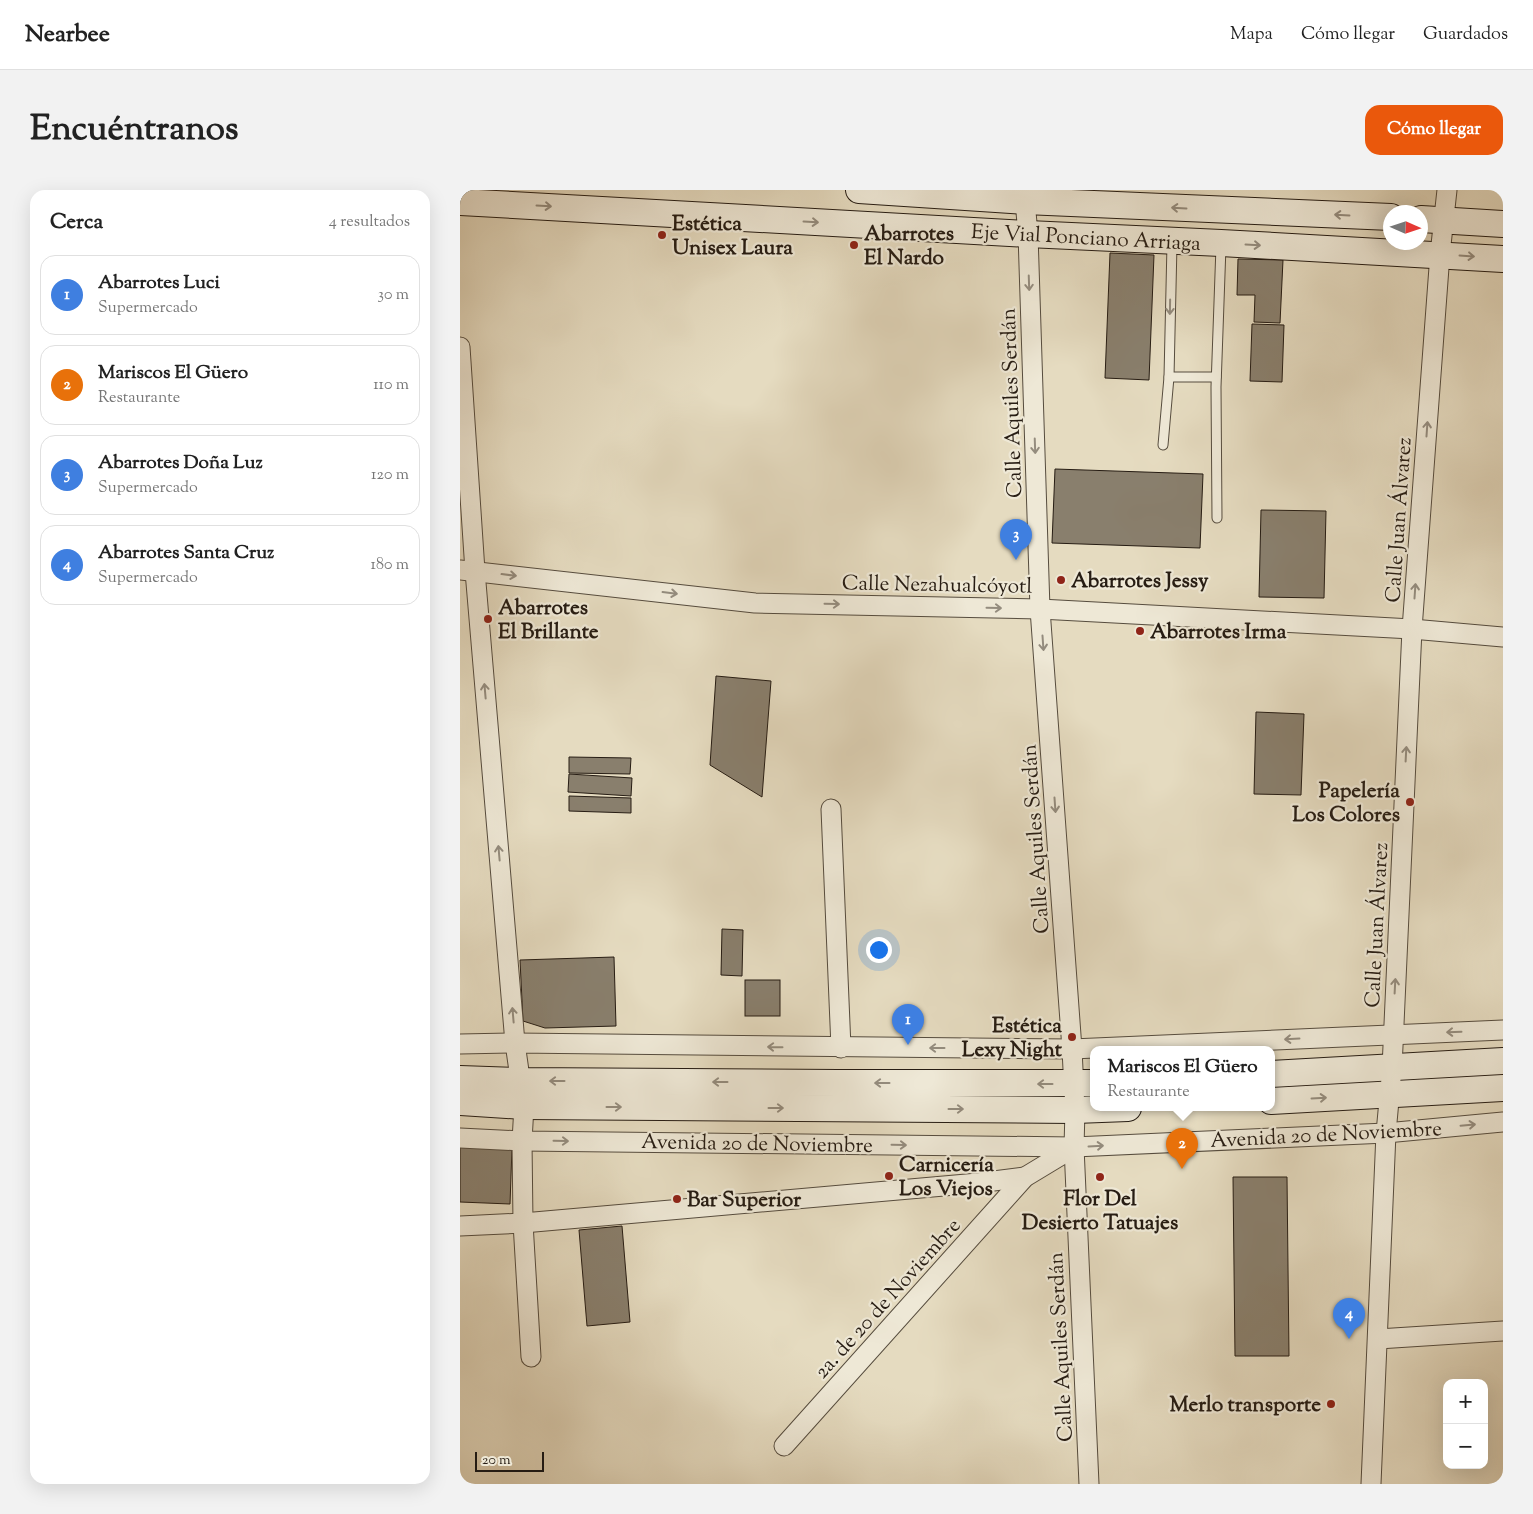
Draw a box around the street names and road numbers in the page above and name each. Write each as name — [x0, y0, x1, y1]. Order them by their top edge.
street label: Eje Vial Ponciano Arriaga — [970, 218, 1202, 260]
street label: Calle Aquiles Serdán — [995, 307, 1031, 498]
street label: Calle Juan Álvarez — [1379, 436, 1421, 604]
street label: Calle Nezahualcóyotl — [842, 569, 1033, 603]
street label: Calle Aquiles Serdán — [1015, 743, 1059, 935]
street label: Calle Juan Álvarez — [1359, 842, 1397, 1009]
street label: Avenida 20 de Noviembre — [1209, 1115, 1443, 1157]
street label: Avenida 20 de Noviembre — [641, 1128, 873, 1162]
street label: 2a. de 20 de Noviembre — [808, 1212, 969, 1386]
street label: Calle Aquiles Serdán — [1042, 1251, 1082, 1443]

